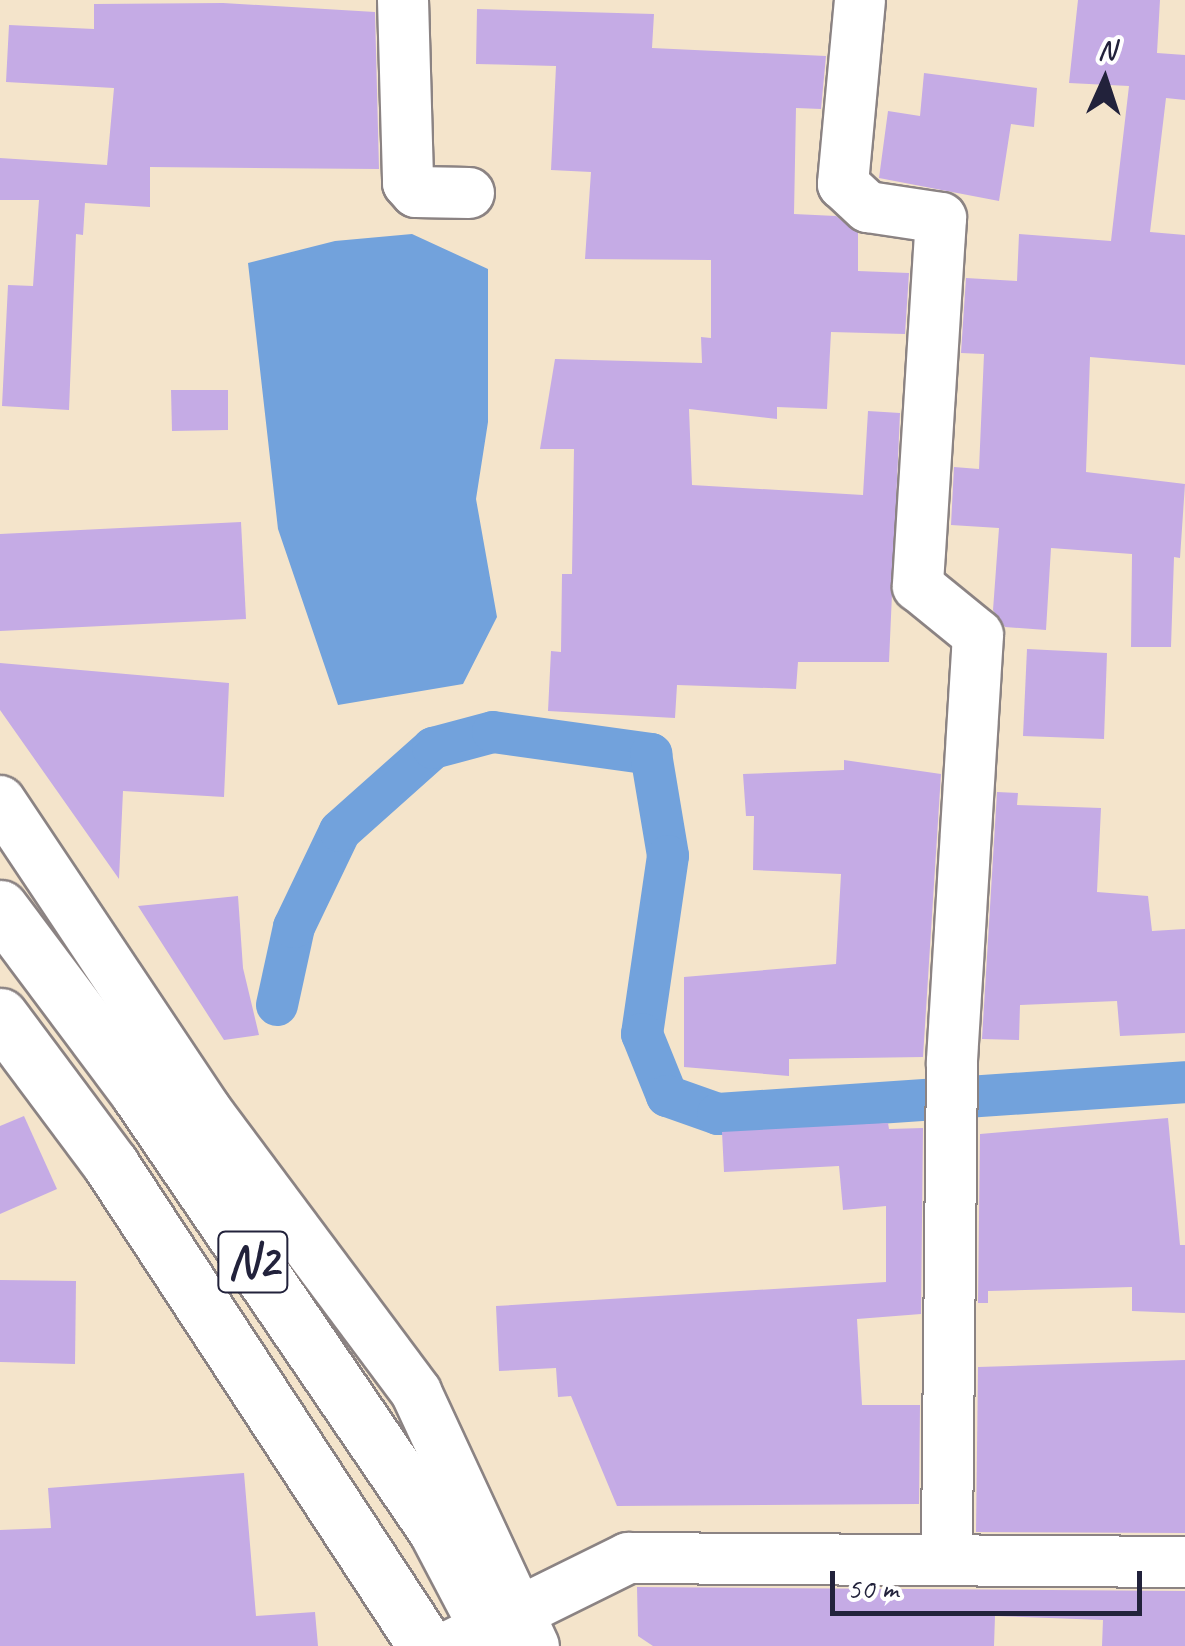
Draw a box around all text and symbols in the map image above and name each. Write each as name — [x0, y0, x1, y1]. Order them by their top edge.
north arrow — [1055, 30, 1155, 130]
text: N — [1097, 32, 1116, 67]
road number: N2 — [216, 1219, 290, 1305]
scale bar — [835, 1551, 1148, 1613]
text: 50 m — [847, 1569, 898, 1607]

